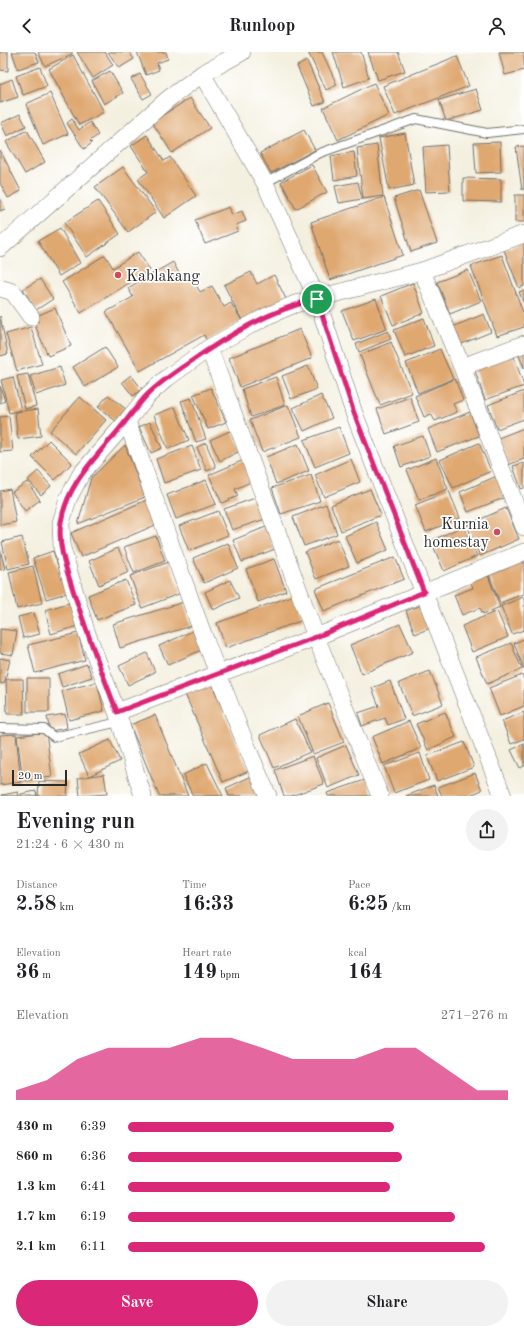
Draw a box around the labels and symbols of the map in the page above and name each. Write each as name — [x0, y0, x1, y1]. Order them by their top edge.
place label: Kablakang — [126, 269, 200, 285]
marker: Kablakang — [113, 270, 123, 280]
pin — [300, 282, 334, 316]
place label: Kurnia homestay — [424, 517, 490, 551]
marker: Kurnia homestay — [492, 527, 502, 537]
scale bar — [12, 768, 67, 787]

